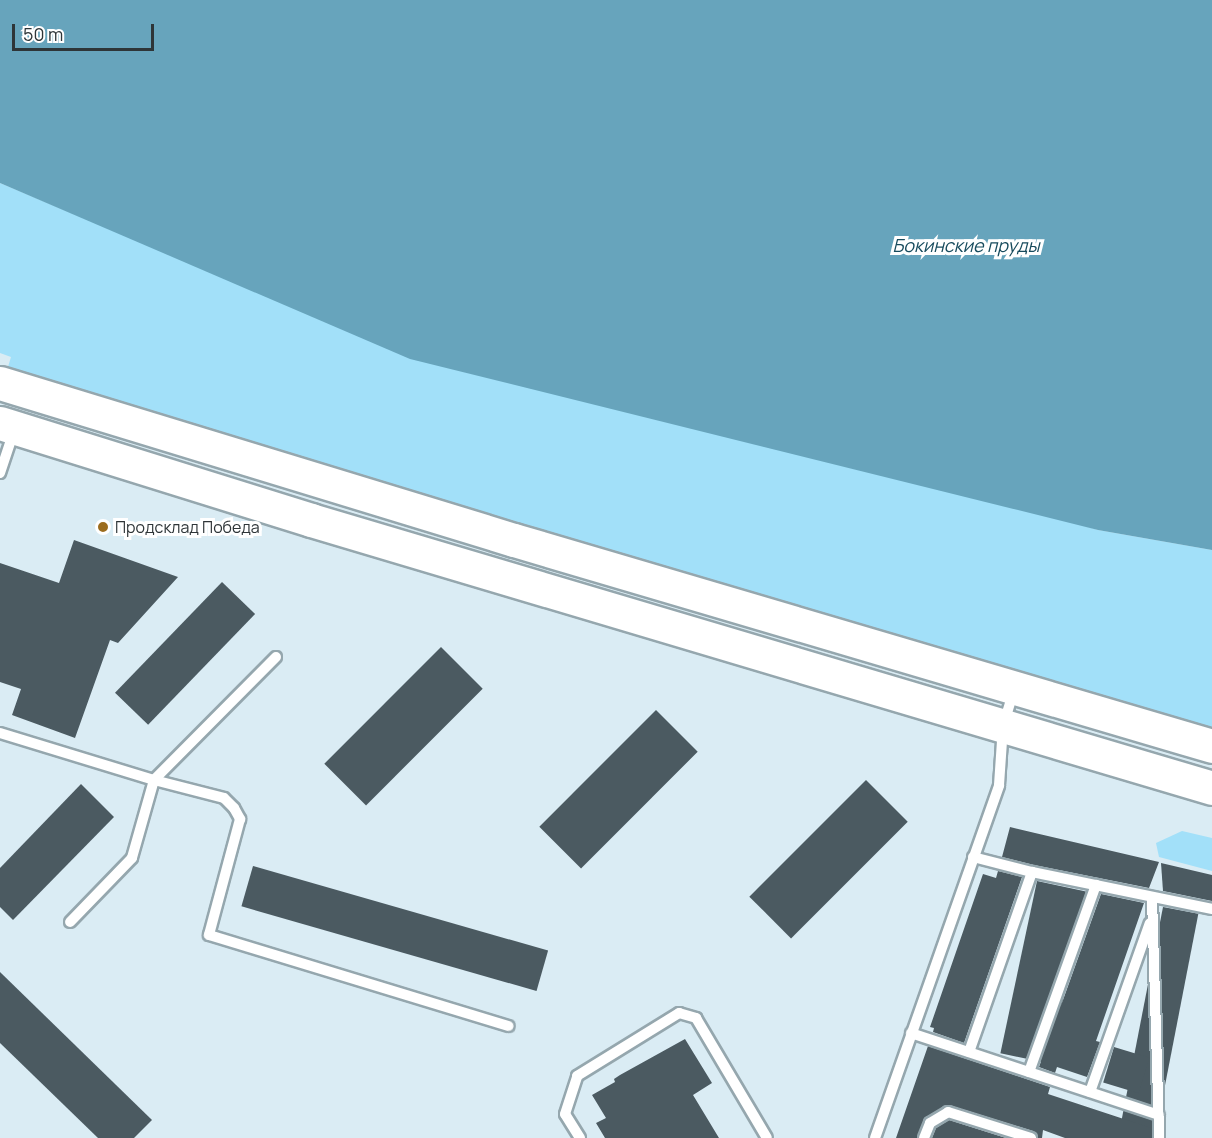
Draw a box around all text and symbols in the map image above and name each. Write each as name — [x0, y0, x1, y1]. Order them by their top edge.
scale bar — [15, 12, 158, 50]
text: 50 m — [23, 22, 63, 46]
water label: Бокинские пруды — [892, 234, 1040, 256]
place label: Продсклад Победа — [115, 517, 260, 537]
marker: Продсклад Победа — [96, 520, 110, 534]

